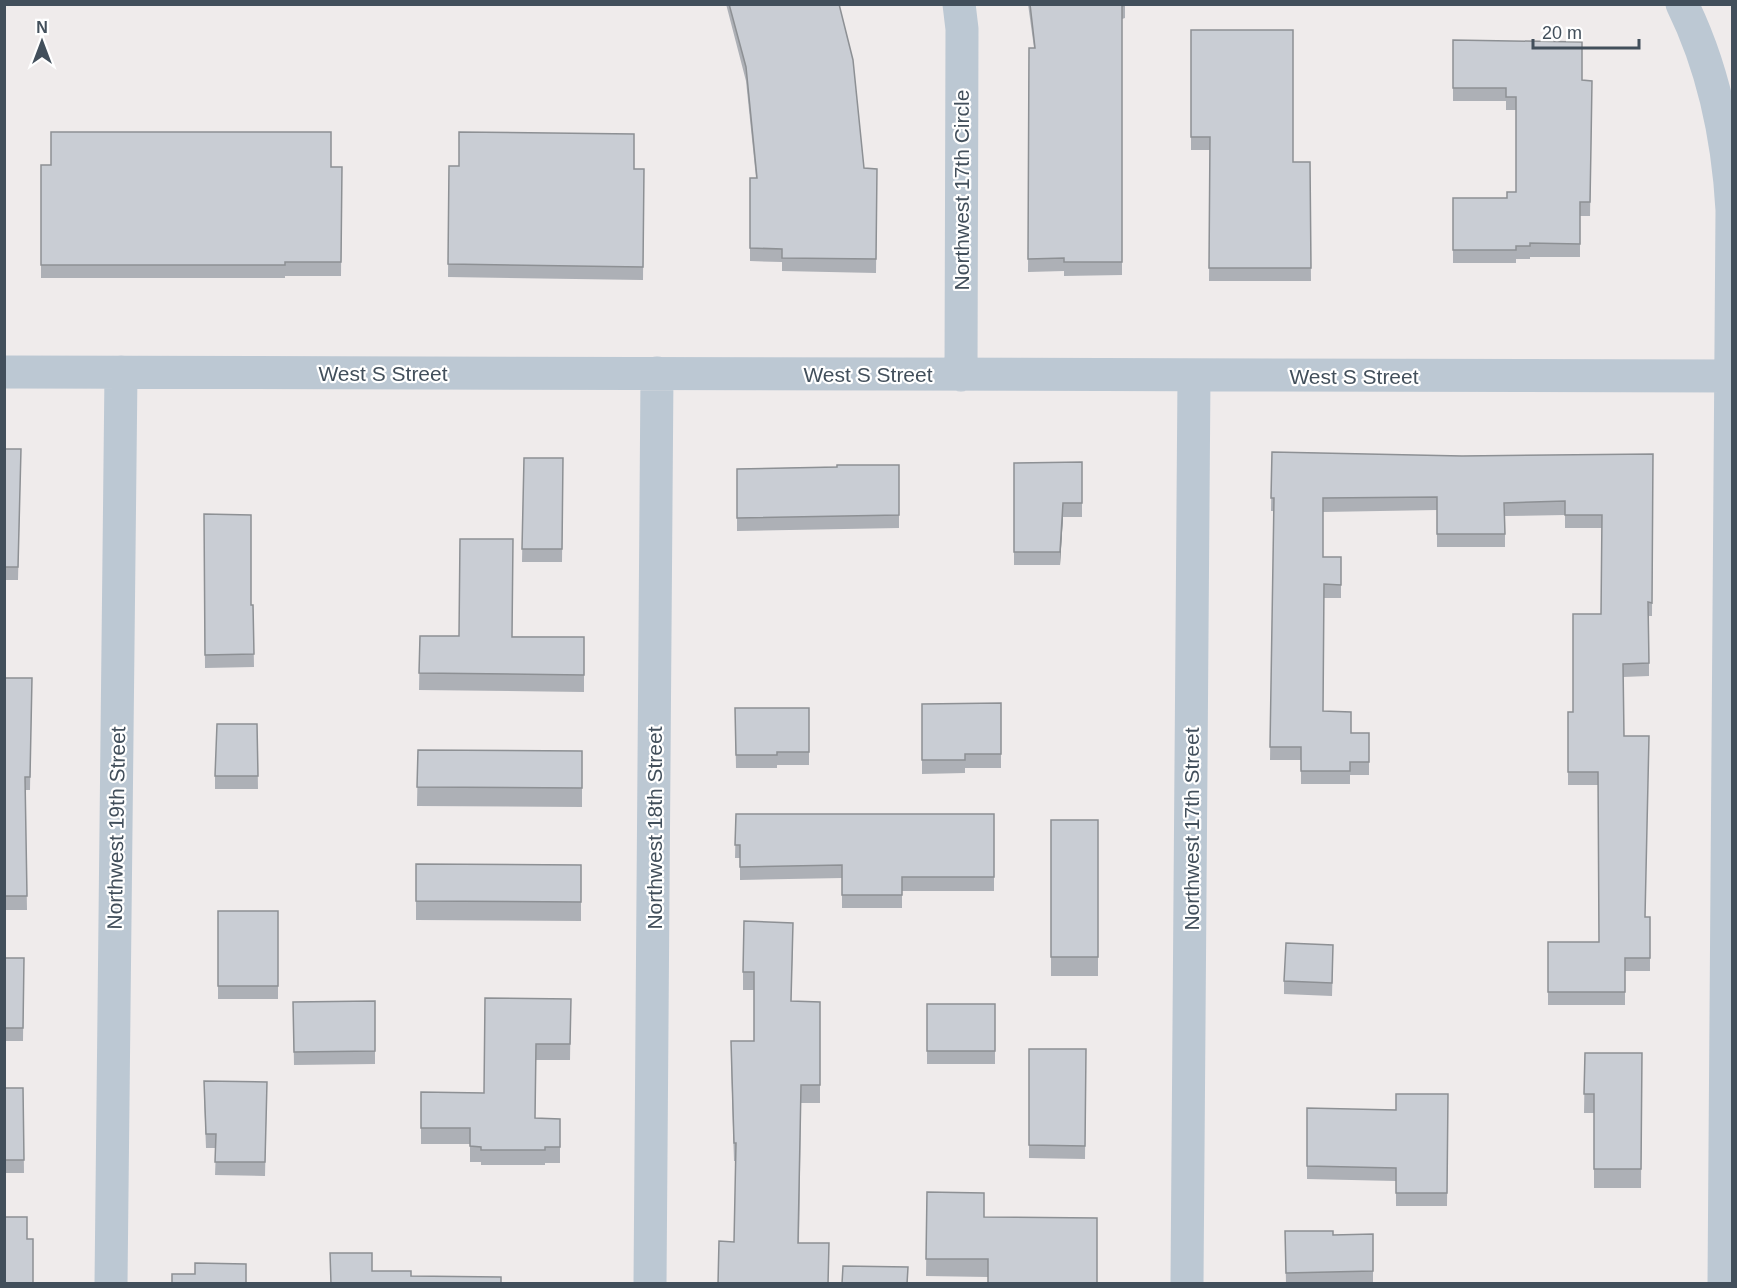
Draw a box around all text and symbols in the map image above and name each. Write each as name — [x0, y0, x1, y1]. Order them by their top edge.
north arrow — [12, 12, 72, 72]
scale bar — [1533, 12, 1640, 50]
text: N — [36, 19, 48, 36]
text: 20 m — [1542, 23, 1582, 43]
street label: Northwest 17th Circle — [950, 90, 973, 290]
street label: West S Street — [318, 362, 448, 385]
street label: West S Street — [803, 363, 933, 386]
street label: West S Street — [1289, 365, 1419, 388]
street label: Northwest 19th Street — [103, 726, 129, 930]
street label: Northwest 18th Street — [643, 726, 666, 930]
street label: Northwest 17th Street — [1180, 727, 1203, 931]

